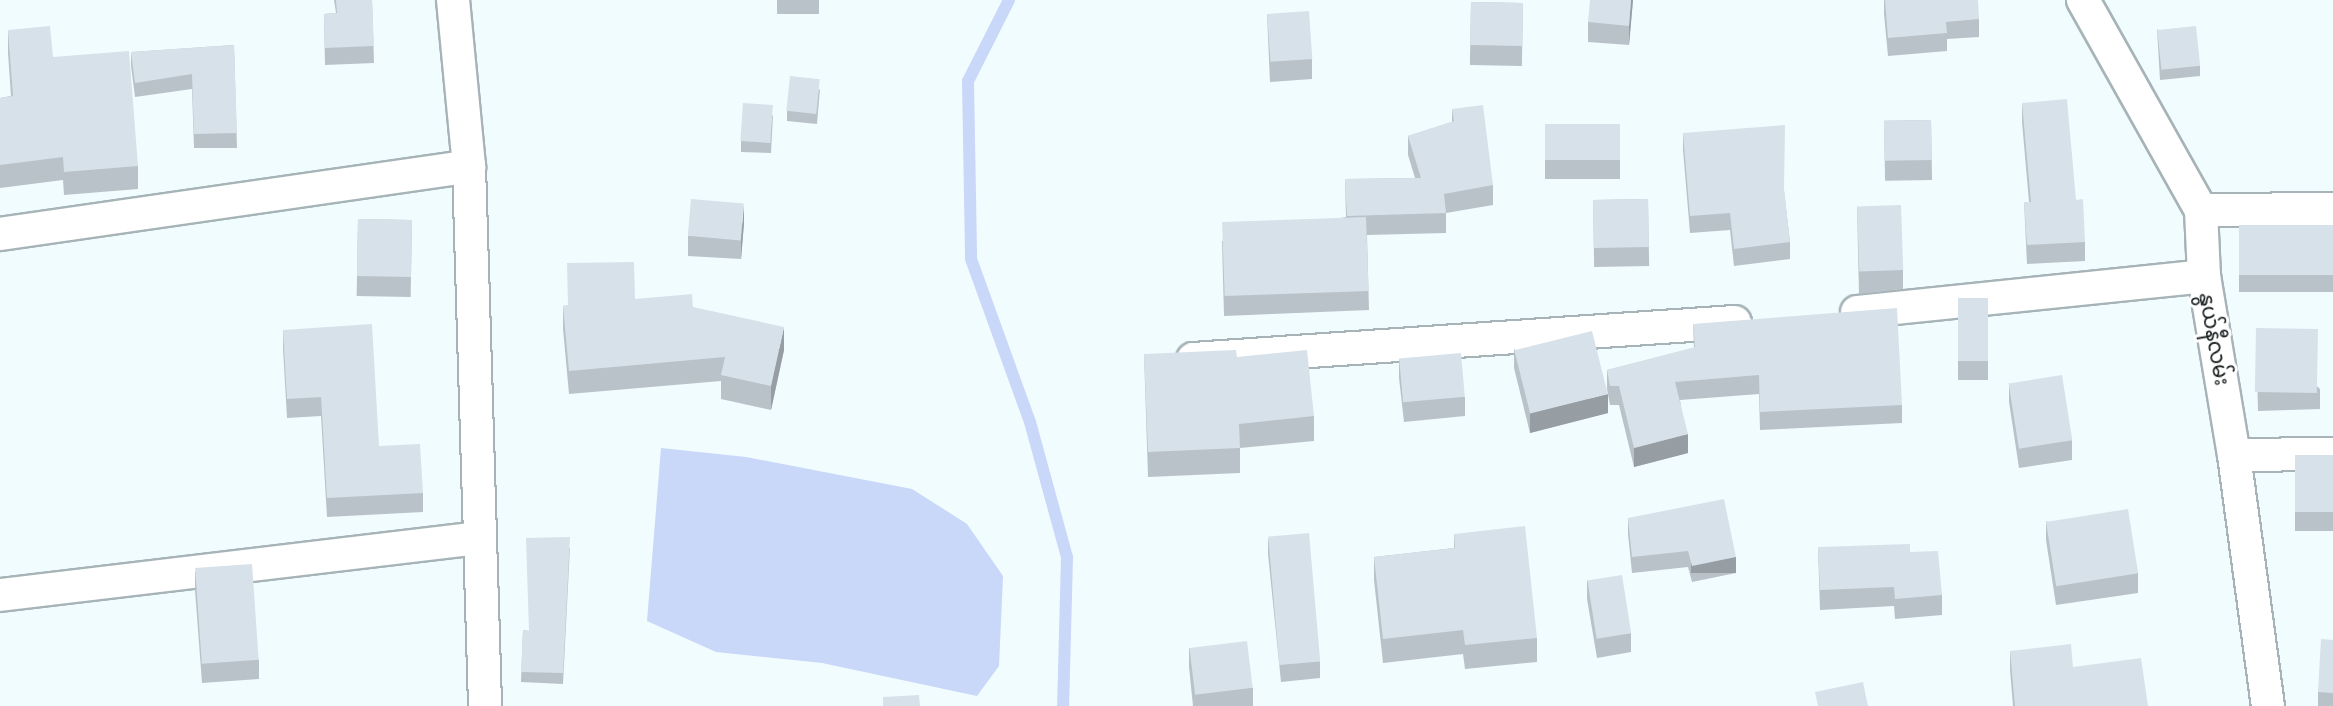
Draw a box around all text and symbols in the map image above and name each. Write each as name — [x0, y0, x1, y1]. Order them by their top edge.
street label: နွယ်နီလမ်း — [2193, 291, 2235, 387]

